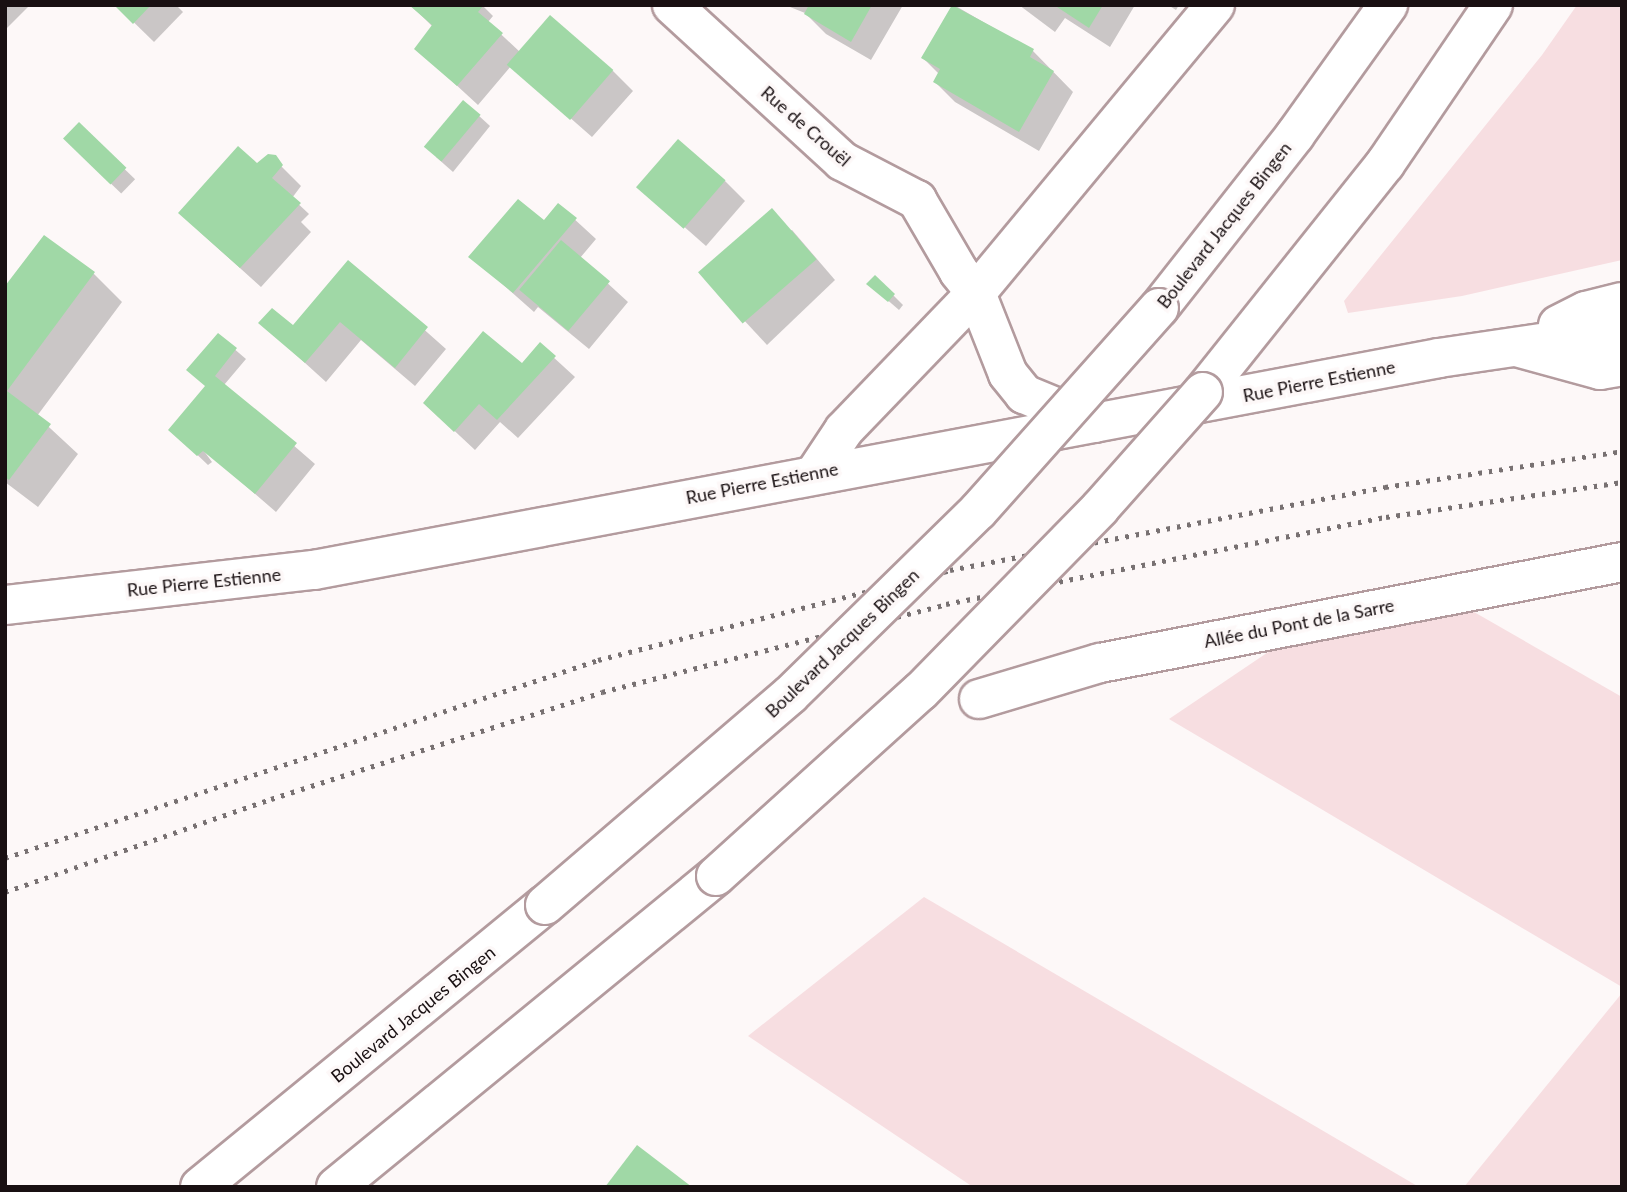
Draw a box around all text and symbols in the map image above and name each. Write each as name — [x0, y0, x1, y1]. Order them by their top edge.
street label: Rue de Crouël — [757, 81, 855, 171]
street label: Boulevard Jacques Bingen — [1152, 137, 1296, 313]
street label: Rue Pierre Estienne — [1241, 356, 1397, 406]
street label: Rue Pierre Estienne — [684, 458, 840, 508]
street label: Rue Pierre Estienne — [126, 563, 282, 601]
street label: Boulevard Jacques Bingen — [761, 564, 923, 722]
street label: Allée du Pont de la Sarre — [1202, 594, 1396, 652]
street label: Boulevard Jacques Bingen — [326, 941, 500, 1087]

